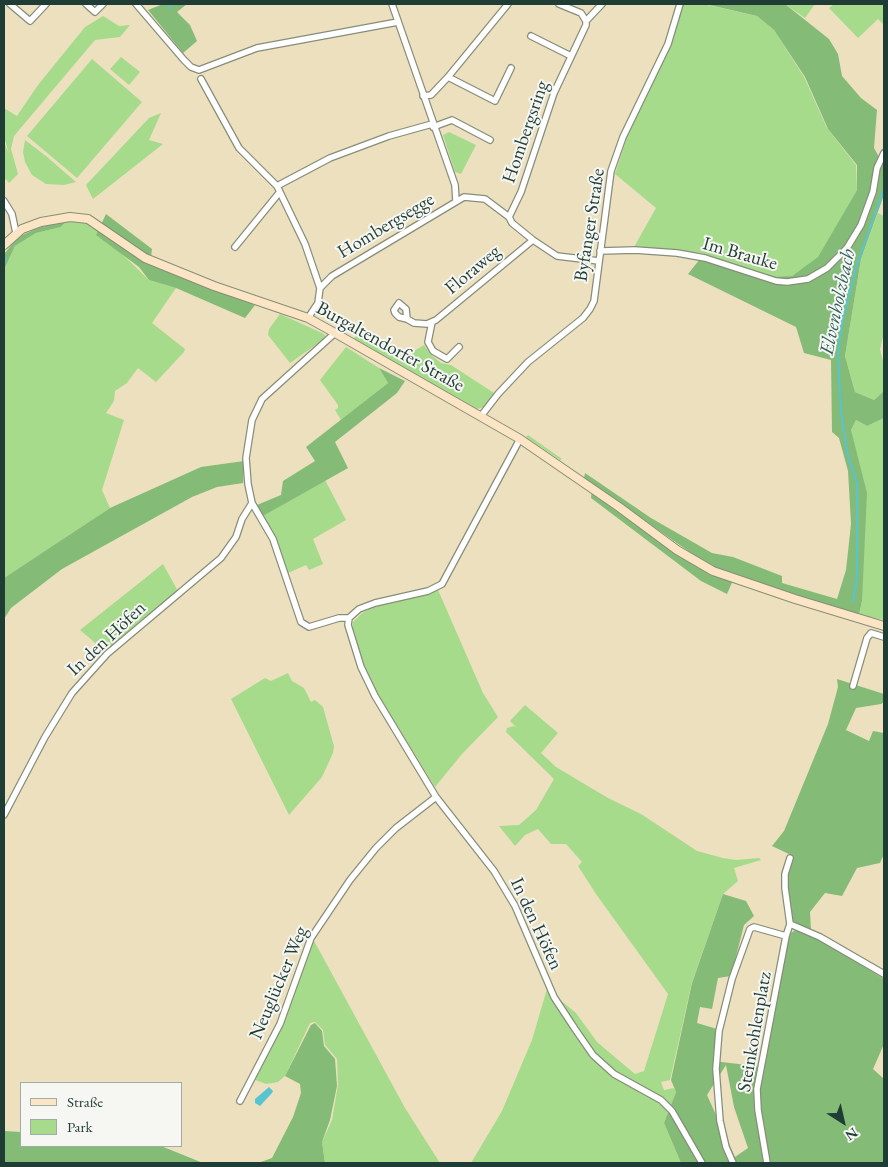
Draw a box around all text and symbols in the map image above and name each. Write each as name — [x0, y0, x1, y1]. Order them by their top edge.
street label: Hombergsring — [498, 78, 554, 186]
street label: Byfanger Straße — [570, 167, 610, 283]
street label: Hombergsegge — [333, 188, 439, 264]
street label: Im Brauke — [700, 233, 780, 275]
street label: Floraweg — [441, 240, 505, 300]
water label: Elvenholzbach — [815, 247, 861, 357]
street label: Burgaltendorfer Straße — [312, 297, 468, 397]
street label: In den Höfen — [63, 597, 151, 681]
street label: In den Höfen — [505, 874, 567, 974]
street label: Neuglücker Weg — [245, 923, 313, 1043]
street label: Steinkohlenplatz — [733, 970, 777, 1094]
legend — [20, 1082, 182, 1147]
text: Straße — [67, 1092, 103, 1111]
north arrow — [818, 1097, 868, 1147]
text: Park — [67, 1117, 93, 1136]
text: N — [842, 1124, 861, 1145]

